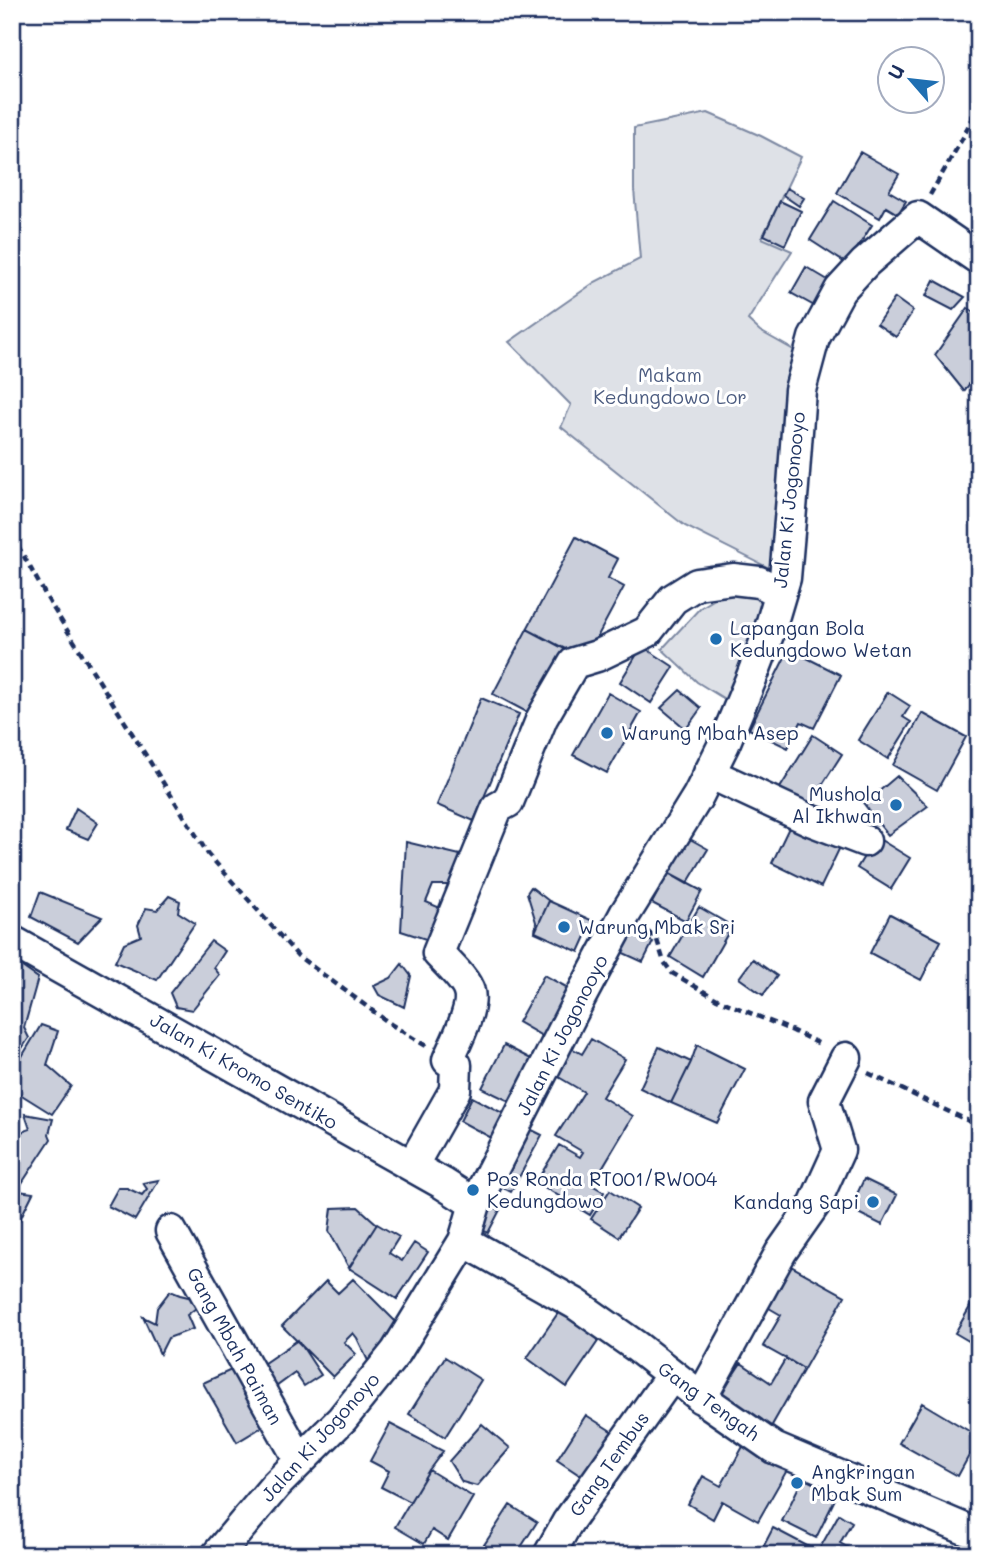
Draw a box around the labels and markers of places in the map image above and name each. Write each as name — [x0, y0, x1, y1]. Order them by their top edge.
place label: Lapangan Bola Kedungdowo Wetan — [730, 615, 912, 662]
marker: Lapangan Bola Kedungdowo Wetan — [708, 631, 724, 647]
place label: Warung Mbah Asep — [621, 720, 799, 745]
marker: Warung Mbah Asep — [599, 725, 615, 741]
place label: Mushola Al Ikhwan — [792, 781, 882, 828]
marker: Mushola Al Ikhwan — [888, 797, 904, 813]
place label: Warung Mbak Sri — [578, 914, 735, 939]
marker: Warung Mbak Sri — [556, 919, 572, 935]
place label: Pos Ronda RT001/RW004 Kedungdowo — [487, 1166, 717, 1213]
marker: Pos Ronda RT001/RW004 Kedungdowo — [465, 1182, 481, 1198]
place label: Kandang Sapi — [734, 1189, 859, 1214]
marker: Kandang Sapi — [865, 1194, 881, 1210]
place label: Angkringan Mbak Sum — [811, 1459, 915, 1506]
marker: Angkringan Mbak Sum — [789, 1475, 805, 1491]

